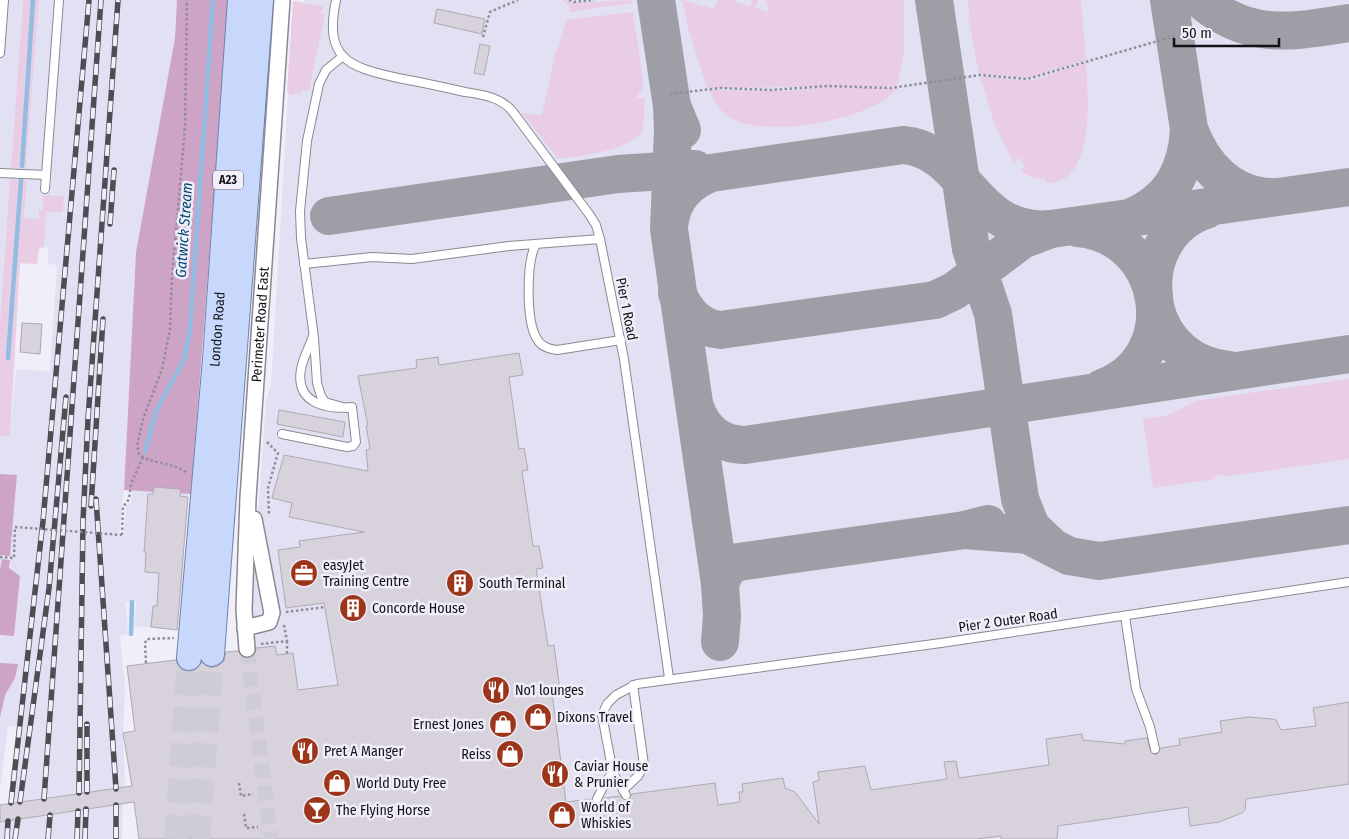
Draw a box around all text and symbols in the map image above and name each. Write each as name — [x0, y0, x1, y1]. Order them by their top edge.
scale bar — [1174, 15, 1279, 47]
text: 50 m — [1182, 24, 1212, 42]
road number: A23 — [213, 170, 243, 190]
water label: Gatwick Stream — [172, 182, 196, 278]
street label: Perimeter Road East — [248, 266, 273, 383]
street label: Pier 1 Road — [612, 276, 641, 342]
street label: London Road — [206, 291, 229, 368]
place label: easyJet Training Centre — [323, 557, 409, 590]
office icon: easyJet Training Centre — [289, 558, 319, 588]
building icon: South Terminal — [445, 568, 475, 598]
place label: South Terminal — [479, 575, 566, 592]
building icon: Concorde House — [338, 593, 368, 623]
place label: Concorde House — [372, 600, 465, 617]
street label: Pier 2 Outer Road — [957, 605, 1059, 636]
restaurant icon: No1 lounges — [481, 675, 511, 705]
place label: No1 lounges — [515, 682, 584, 699]
shop icon: Dixons Travel — [523, 702, 553, 732]
shop icon: Ernest Jones — [488, 709, 518, 739]
place label: Dixons Travel — [557, 709, 633, 726]
place label: Ernest Jones — [413, 716, 484, 733]
restaurant icon: Pret A Manger — [290, 736, 320, 766]
shop icon: Reiss — [495, 739, 525, 769]
place label: Pret A Manger — [324, 743, 403, 760]
place label: Reiss — [461, 746, 491, 763]
place label: Caviar House & Prunier — [574, 758, 649, 791]
restaurant icon: Caviar House & Prunier — [540, 759, 570, 789]
shop icon: World Duty Free — [322, 768, 352, 798]
place label: World Duty Free — [356, 775, 447, 792]
bar icon: The Flying Horse — [302, 795, 332, 825]
place label: World of Whiskies — [581, 799, 631, 832]
shop icon: World of Whiskies — [547, 800, 577, 830]
place label: The Flying Horse — [336, 802, 430, 819]

